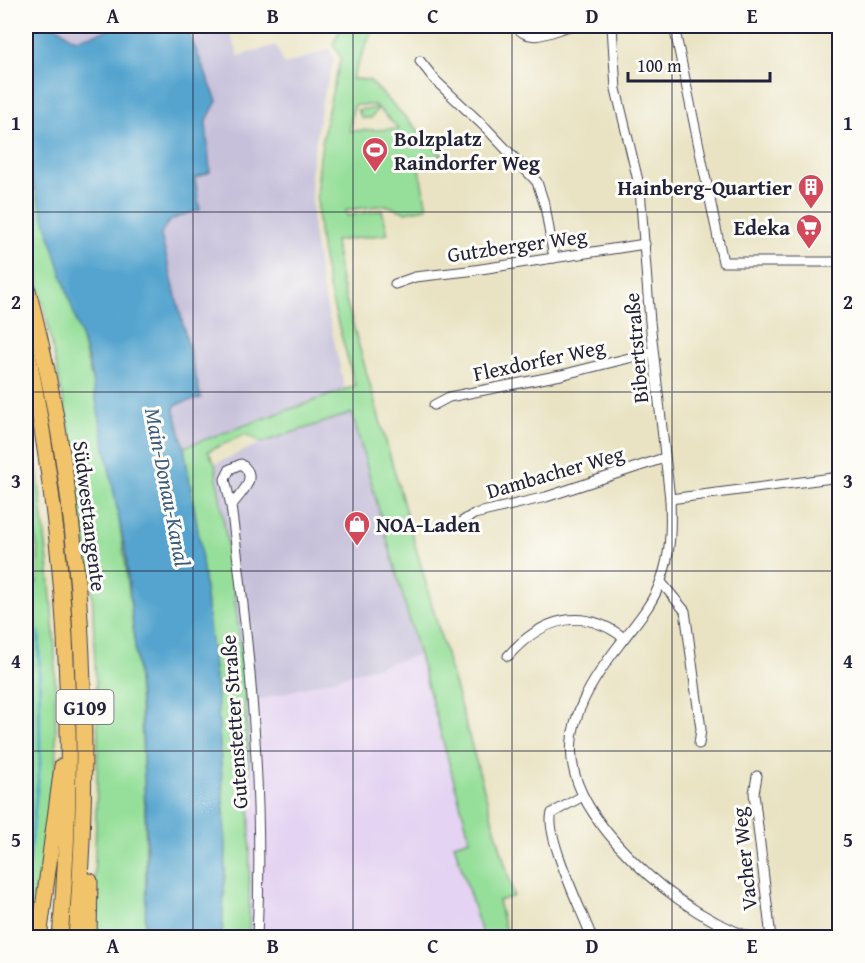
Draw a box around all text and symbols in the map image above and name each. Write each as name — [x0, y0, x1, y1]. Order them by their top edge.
text: A — [107, 1, 120, 30]
text: B — [267, 1, 279, 30]
text: C — [427, 1, 439, 30]
text: D — [585, 1, 599, 30]
text: E — [747, 1, 758, 30]
scale bar — [628, 45, 770, 83]
text: 100 m — [637, 52, 682, 79]
text: 1 — [11, 108, 21, 137]
text: 1 — [843, 108, 853, 137]
place label: Bolzplatz Raindorfer Weg — [394, 123, 541, 178]
sports icon: Bolzplatz Raindorfer Weg — [360, 135, 390, 173]
place label: Hainberg-Quartier — [618, 172, 792, 203]
building icon: Hainberg-Quartier — [796, 172, 826, 210]
place label: Edeka — [734, 212, 790, 243]
supermarket icon: Edeka — [794, 212, 824, 250]
street label: Gutzberger Weg — [445, 220, 589, 270]
text: 2 — [11, 287, 21, 316]
text: 2 — [843, 287, 853, 316]
street label: Bibertstraße — [616, 291, 656, 405]
street label: Flexdorfer Weg — [470, 331, 608, 389]
water label: Main-Donau-Kanal — [137, 405, 199, 569]
street label: Dambacher Weg — [483, 437, 628, 506]
street label: Südwesttangente — [65, 439, 115, 593]
text: 3 — [11, 466, 21, 495]
text: 3 — [843, 466, 853, 495]
shop icon: NOA-Laden — [342, 509, 372, 547]
place label: NOA-Laden — [376, 509, 481, 540]
street label: Gutenstetter Straße — [212, 634, 256, 810]
text: 4 — [11, 646, 21, 675]
text: 4 — [843, 646, 853, 675]
road number: G109 — [56, 690, 113, 724]
street label: Vacher Weg — [723, 805, 765, 912]
text: 5 — [11, 825, 21, 854]
text: 5 — [843, 825, 853, 854]
text: A — [107, 931, 120, 960]
text: B — [267, 931, 279, 960]
text: C — [427, 931, 439, 960]
text: D — [585, 931, 599, 960]
text: E — [747, 931, 758, 960]

